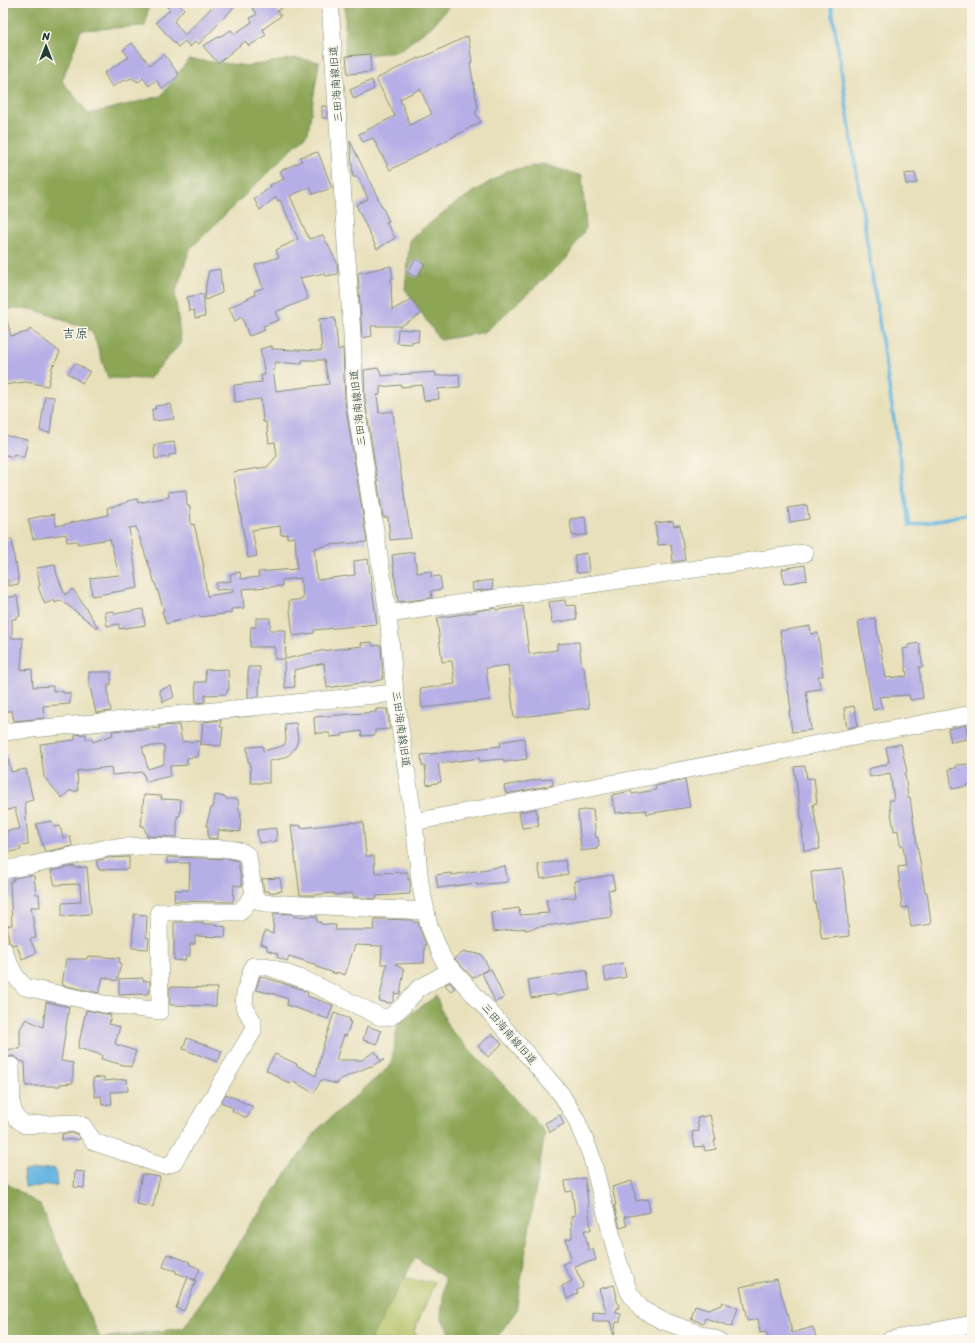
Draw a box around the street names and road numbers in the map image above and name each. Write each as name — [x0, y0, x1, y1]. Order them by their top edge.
street label: 三田海南線旧道 — [324, 45, 348, 123]
street label: 三田海南線旧道 — [345, 369, 371, 447]
street label: 三田海南線旧道 — [386, 690, 416, 768]
street label: 三田海南線旧道 — [477, 999, 541, 1069]

